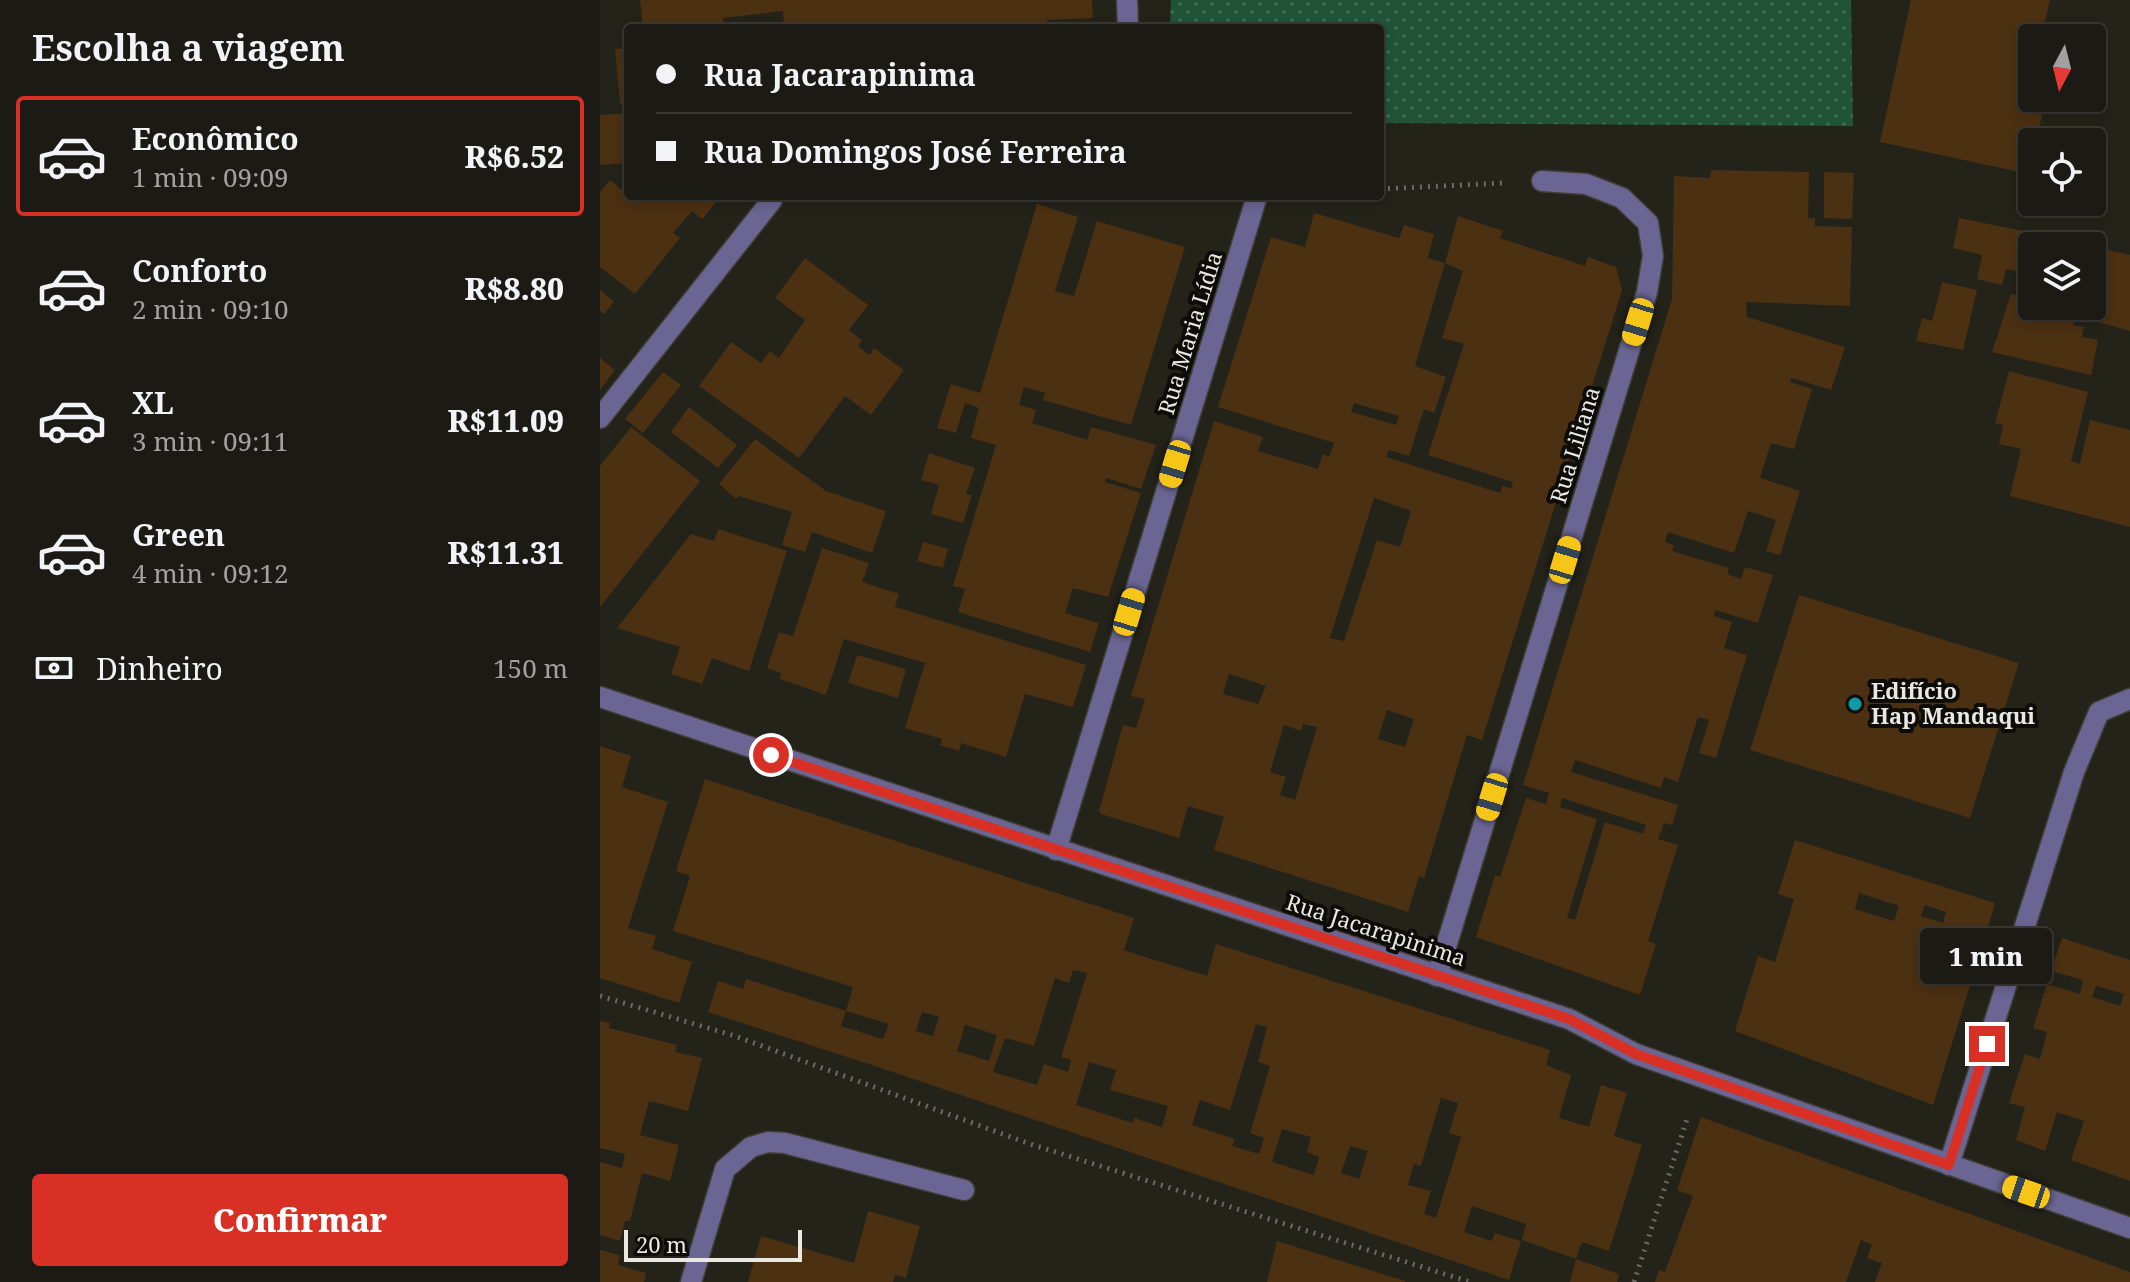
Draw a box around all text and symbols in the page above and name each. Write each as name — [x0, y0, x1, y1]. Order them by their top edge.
text: Escolha a viagem — [32, 23, 345, 72]
north arrow — [2018, 24, 2106, 112]
map controls — [2018, 24, 2106, 320]
text: Rua Jacarapinima — [704, 54, 976, 95]
text: Econômico — [132, 118, 299, 159]
icon: car — [36, 120, 108, 192]
button: locate — [2018, 128, 2106, 216]
text: Rua Domingos José Ferreira — [704, 131, 1127, 172]
text: R$6.52 — [465, 136, 564, 177]
text: 1 min · 09:09 — [132, 159, 289, 195]
button: layers — [2018, 232, 2106, 320]
street label: Rua Maria Lídia — [1150, 248, 1228, 418]
text: Conforto — [132, 250, 267, 291]
icon: car — [36, 252, 108, 324]
text: R$8.80 — [465, 268, 564, 309]
text: 2 min · 09:10 — [132, 291, 289, 327]
car — [1620, 296, 1656, 348]
text: XL — [132, 382, 174, 423]
street label: Rua Liliana — [1542, 383, 1606, 507]
icon: car — [36, 384, 108, 456]
text: R$11.09 — [448, 400, 564, 441]
text: 3 min · 09:11 — [132, 423, 289, 459]
car — [1157, 438, 1193, 490]
text: Green — [132, 514, 225, 555]
icon: car — [36, 516, 108, 588]
text: R$11.31 — [448, 532, 564, 573]
car — [1547, 534, 1583, 586]
text: 4 min · 09:12 — [132, 555, 289, 591]
car — [1111, 586, 1147, 638]
icon: cash — [32, 646, 76, 690]
text: Dinheiro — [96, 648, 223, 689]
text: 150 m — [493, 650, 568, 686]
place label: Edifício Hap Mandaqui — [1871, 675, 2035, 730]
marker: Edifício Hap Mandaqui — [1846, 695, 1864, 713]
route start — [753, 737, 789, 773]
car — [1474, 771, 1510, 823]
street label: Rua Jacarapinima — [1283, 886, 1470, 972]
callout: 1 min — [1921, 928, 2053, 984]
text: 1 min — [1949, 938, 2023, 974]
route end — [1969, 1026, 2005, 1062]
car — [1999, 1173, 2053, 1211]
button: Confirmar — [32, 1174, 568, 1266]
scale bar — [624, 1226, 802, 1262]
text: 20 m — [636, 1229, 687, 1259]

